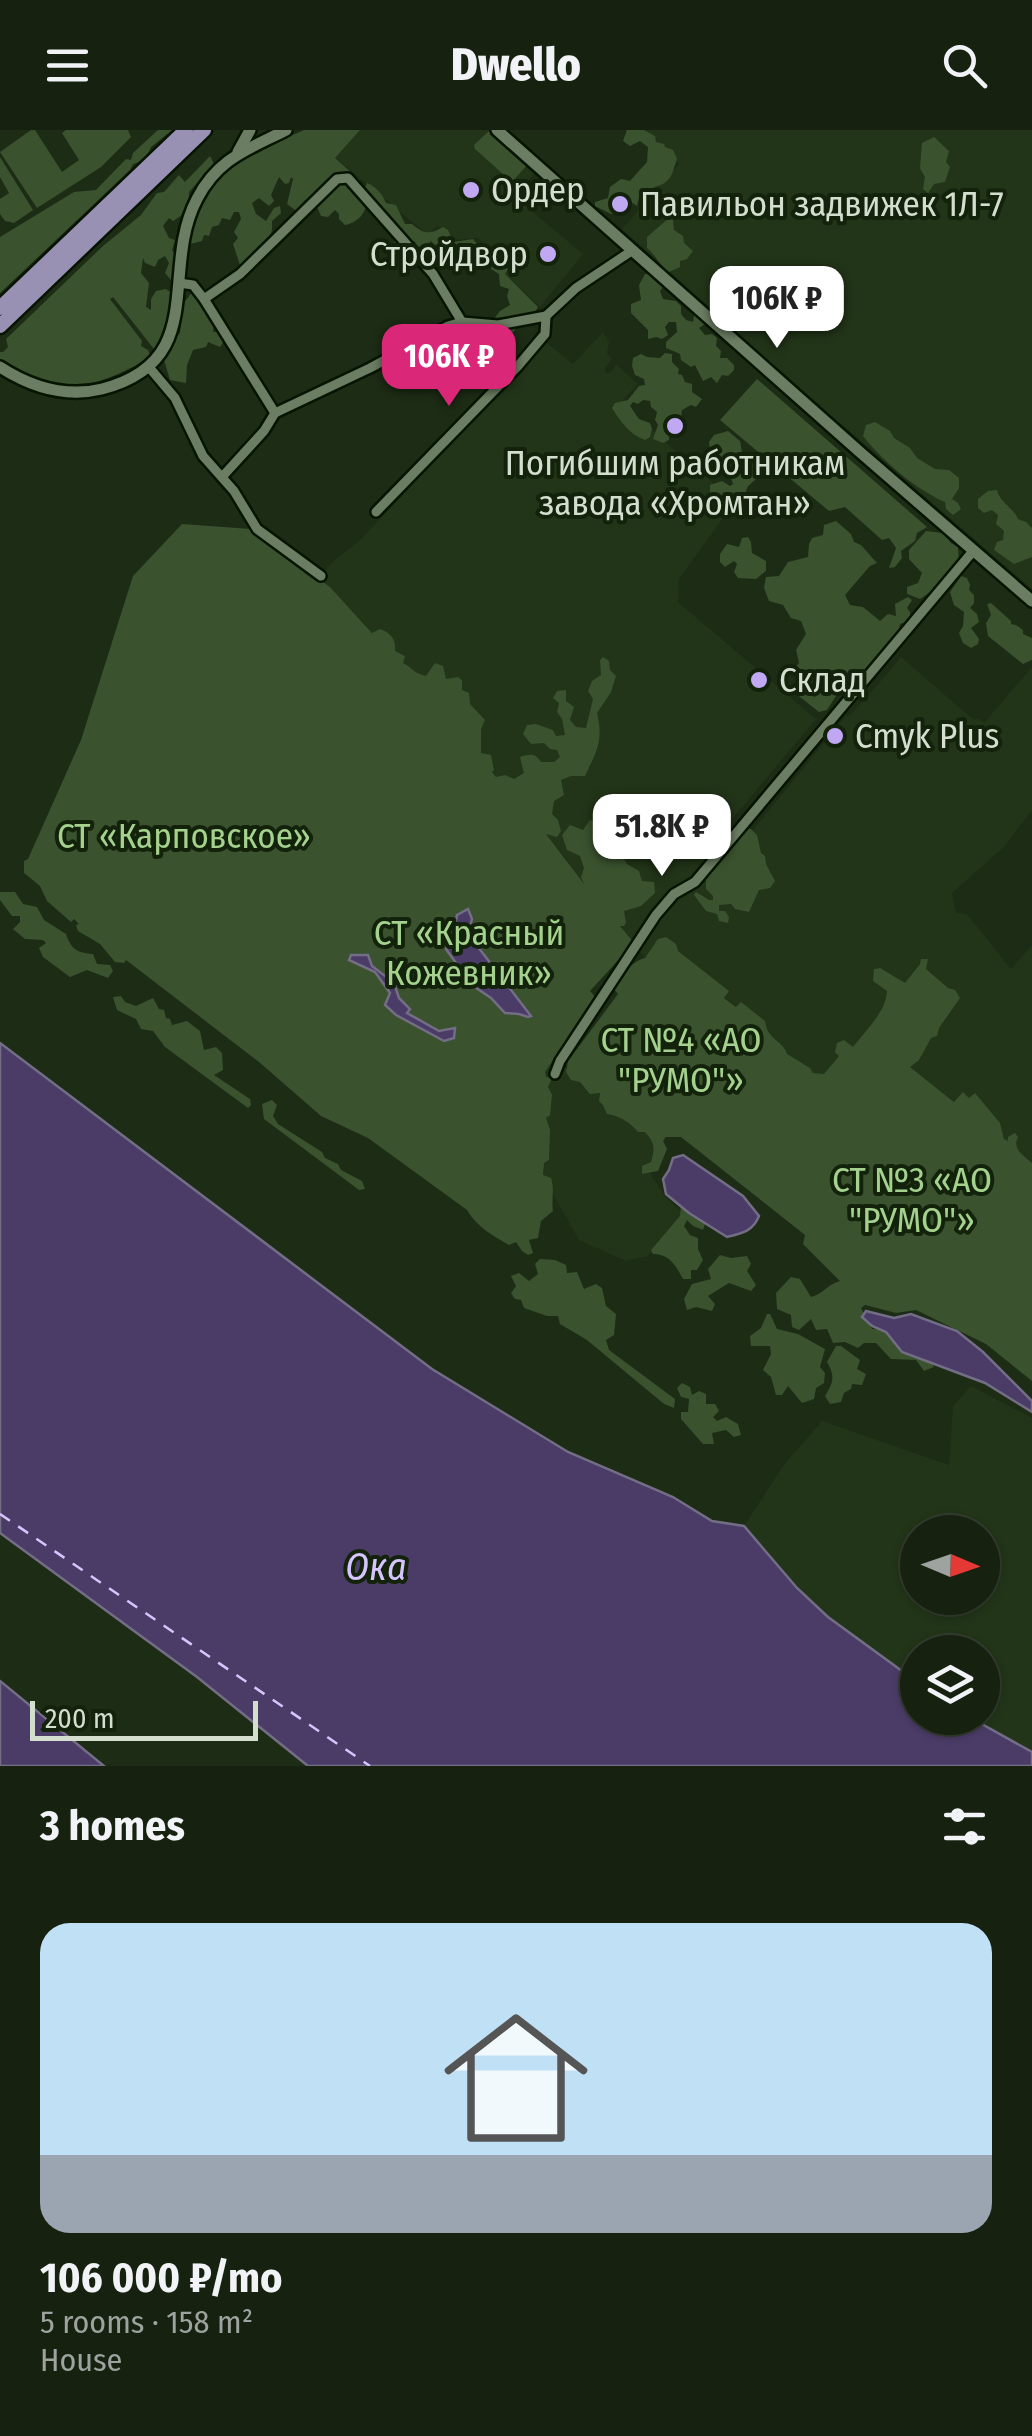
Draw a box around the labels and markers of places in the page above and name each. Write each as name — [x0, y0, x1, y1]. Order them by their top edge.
place label: Ордер — [491, 169, 585, 211]
marker: Ордер — [460, 179, 482, 201]
place label: Павильон задвижек 1Л-7 — [640, 183, 1004, 225]
marker: Павильон задвижек 1Л-7 — [609, 193, 631, 215]
place label: Стройдвор — [370, 233, 528, 275]
marker: Стройдвор — [537, 243, 559, 265]
pin: 106K ₽ — [696, 266, 858, 351]
pin: 106K ₽ — [368, 324, 530, 409]
marker: Погибшим работникам завода «Хромтан» — [664, 415, 686, 437]
place label: Погибшим работникам завода «Хромтан» — [505, 442, 845, 524]
place label: Склад — [779, 659, 865, 701]
marker: Склад — [748, 669, 770, 691]
place label: Cmyk Plus — [855, 715, 1000, 757]
marker: Cmyk Plus — [824, 725, 846, 747]
pin: 51.8K ₽ — [570, 794, 754, 879]

